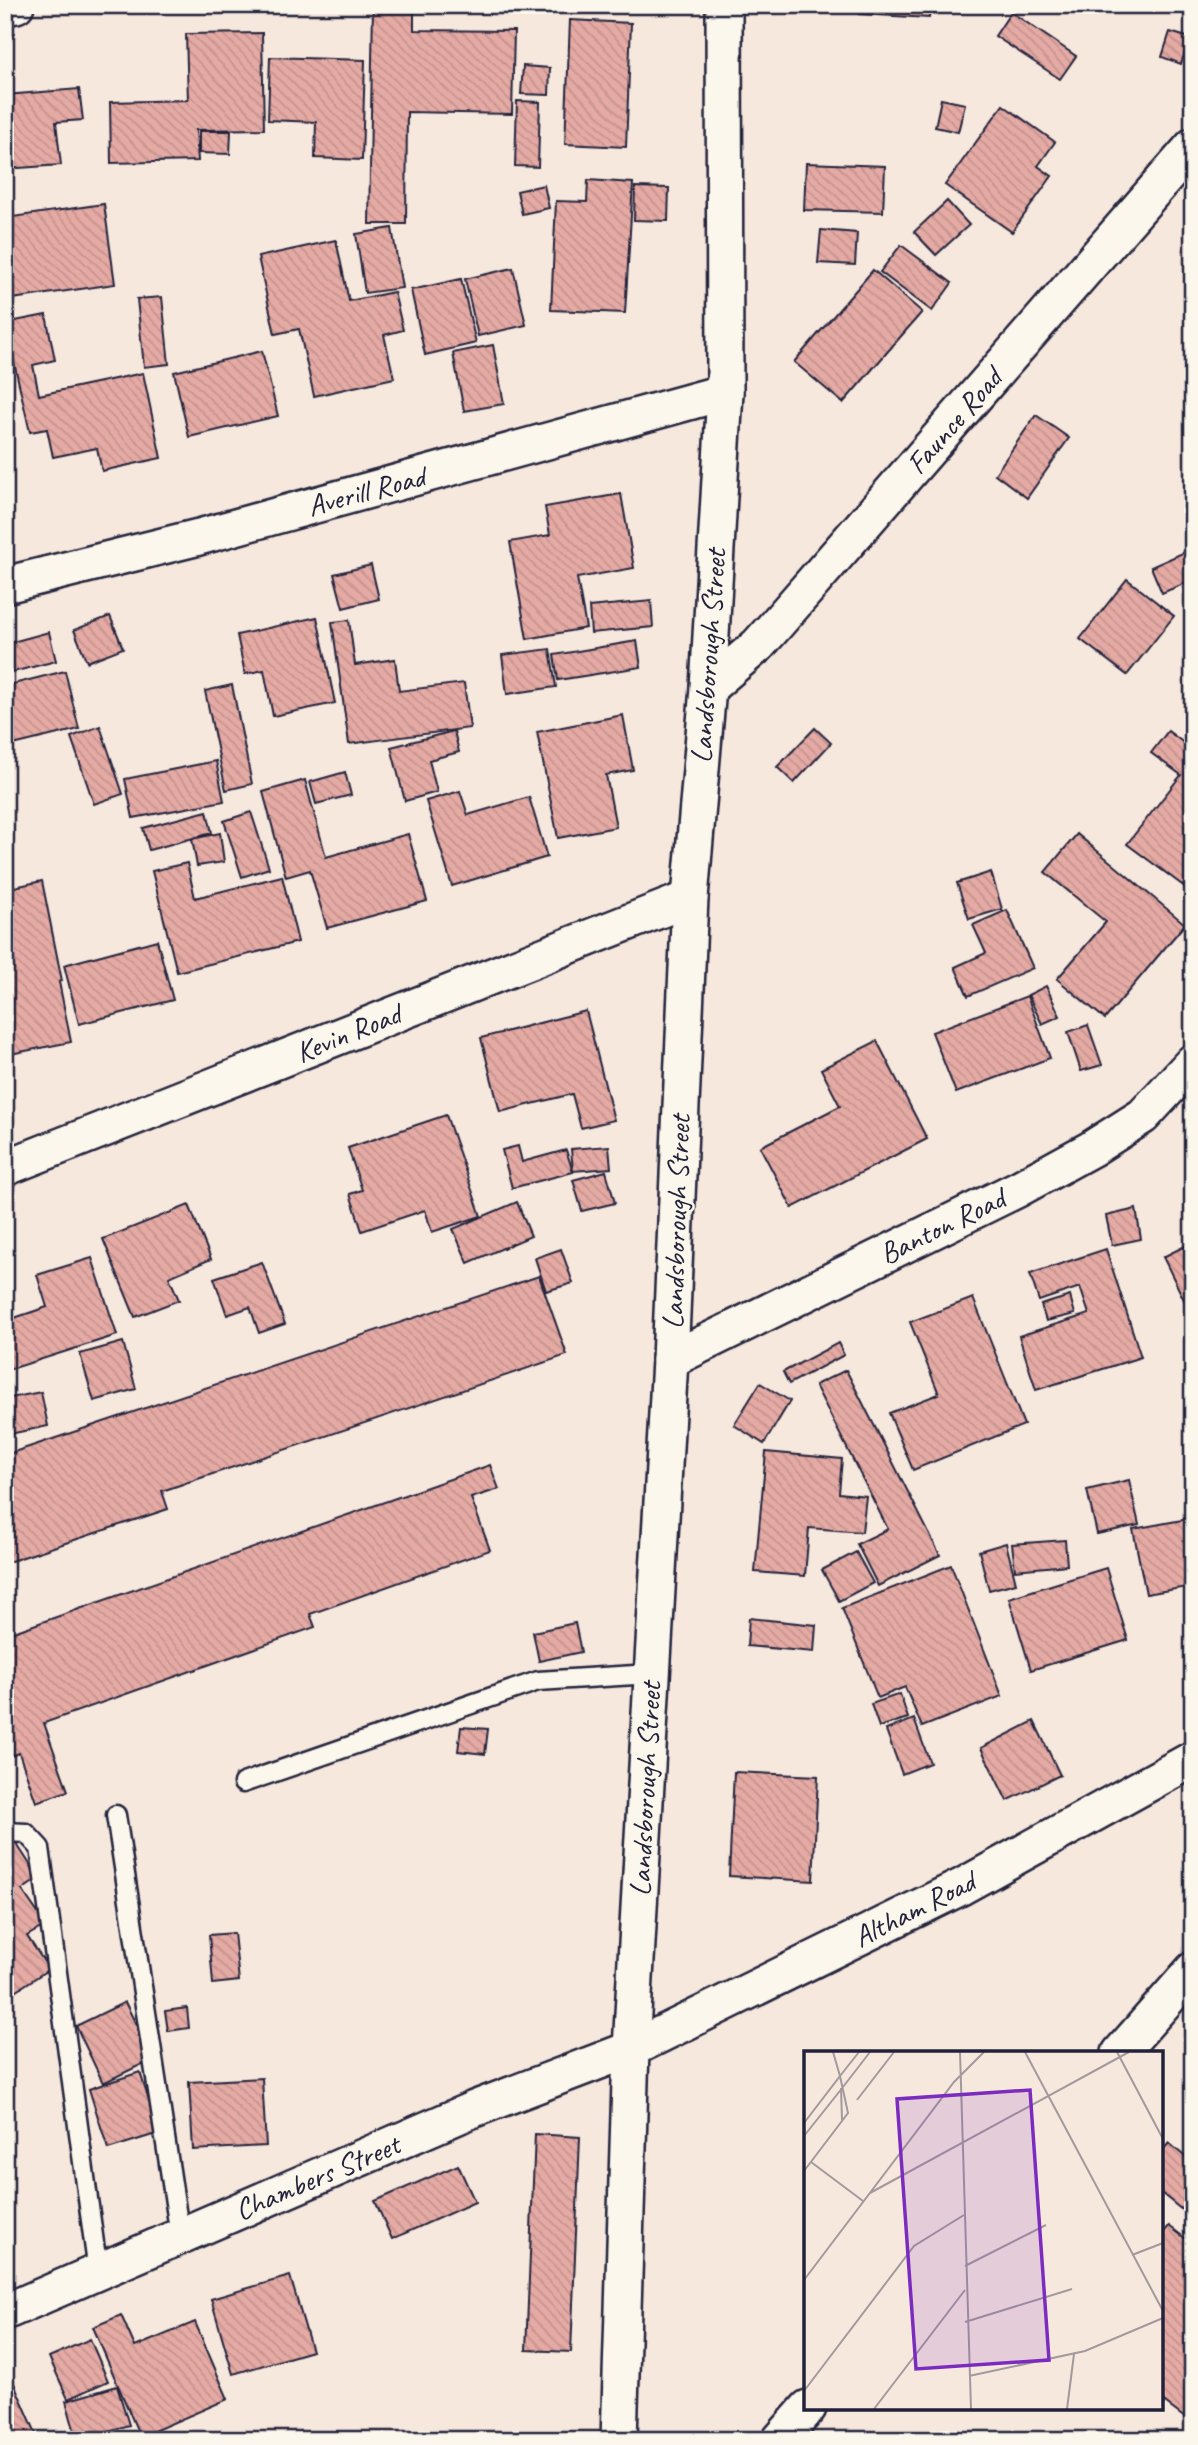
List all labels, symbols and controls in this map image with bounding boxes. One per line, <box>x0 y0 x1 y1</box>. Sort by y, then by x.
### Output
street label: Faunce Road <box>898 357 1013 482</box>
street label: Averill Road <box>303 456 433 525</box>
street label: Landsborough Street <box>682 545 735 764</box>
street label: Kevin Road <box>290 993 410 1071</box>
street label: Landsborough Street <box>653 1111 699 1330</box>
street label: Banton Road <box>873 1178 1015 1273</box>
street label: Landsborough Street <box>620 1678 670 1897</box>
street label: Altham Road <box>847 1860 985 1956</box>
inset map <box>804 2051 1163 2410</box>
street label: Chambers Street <box>229 2124 408 2229</box>

